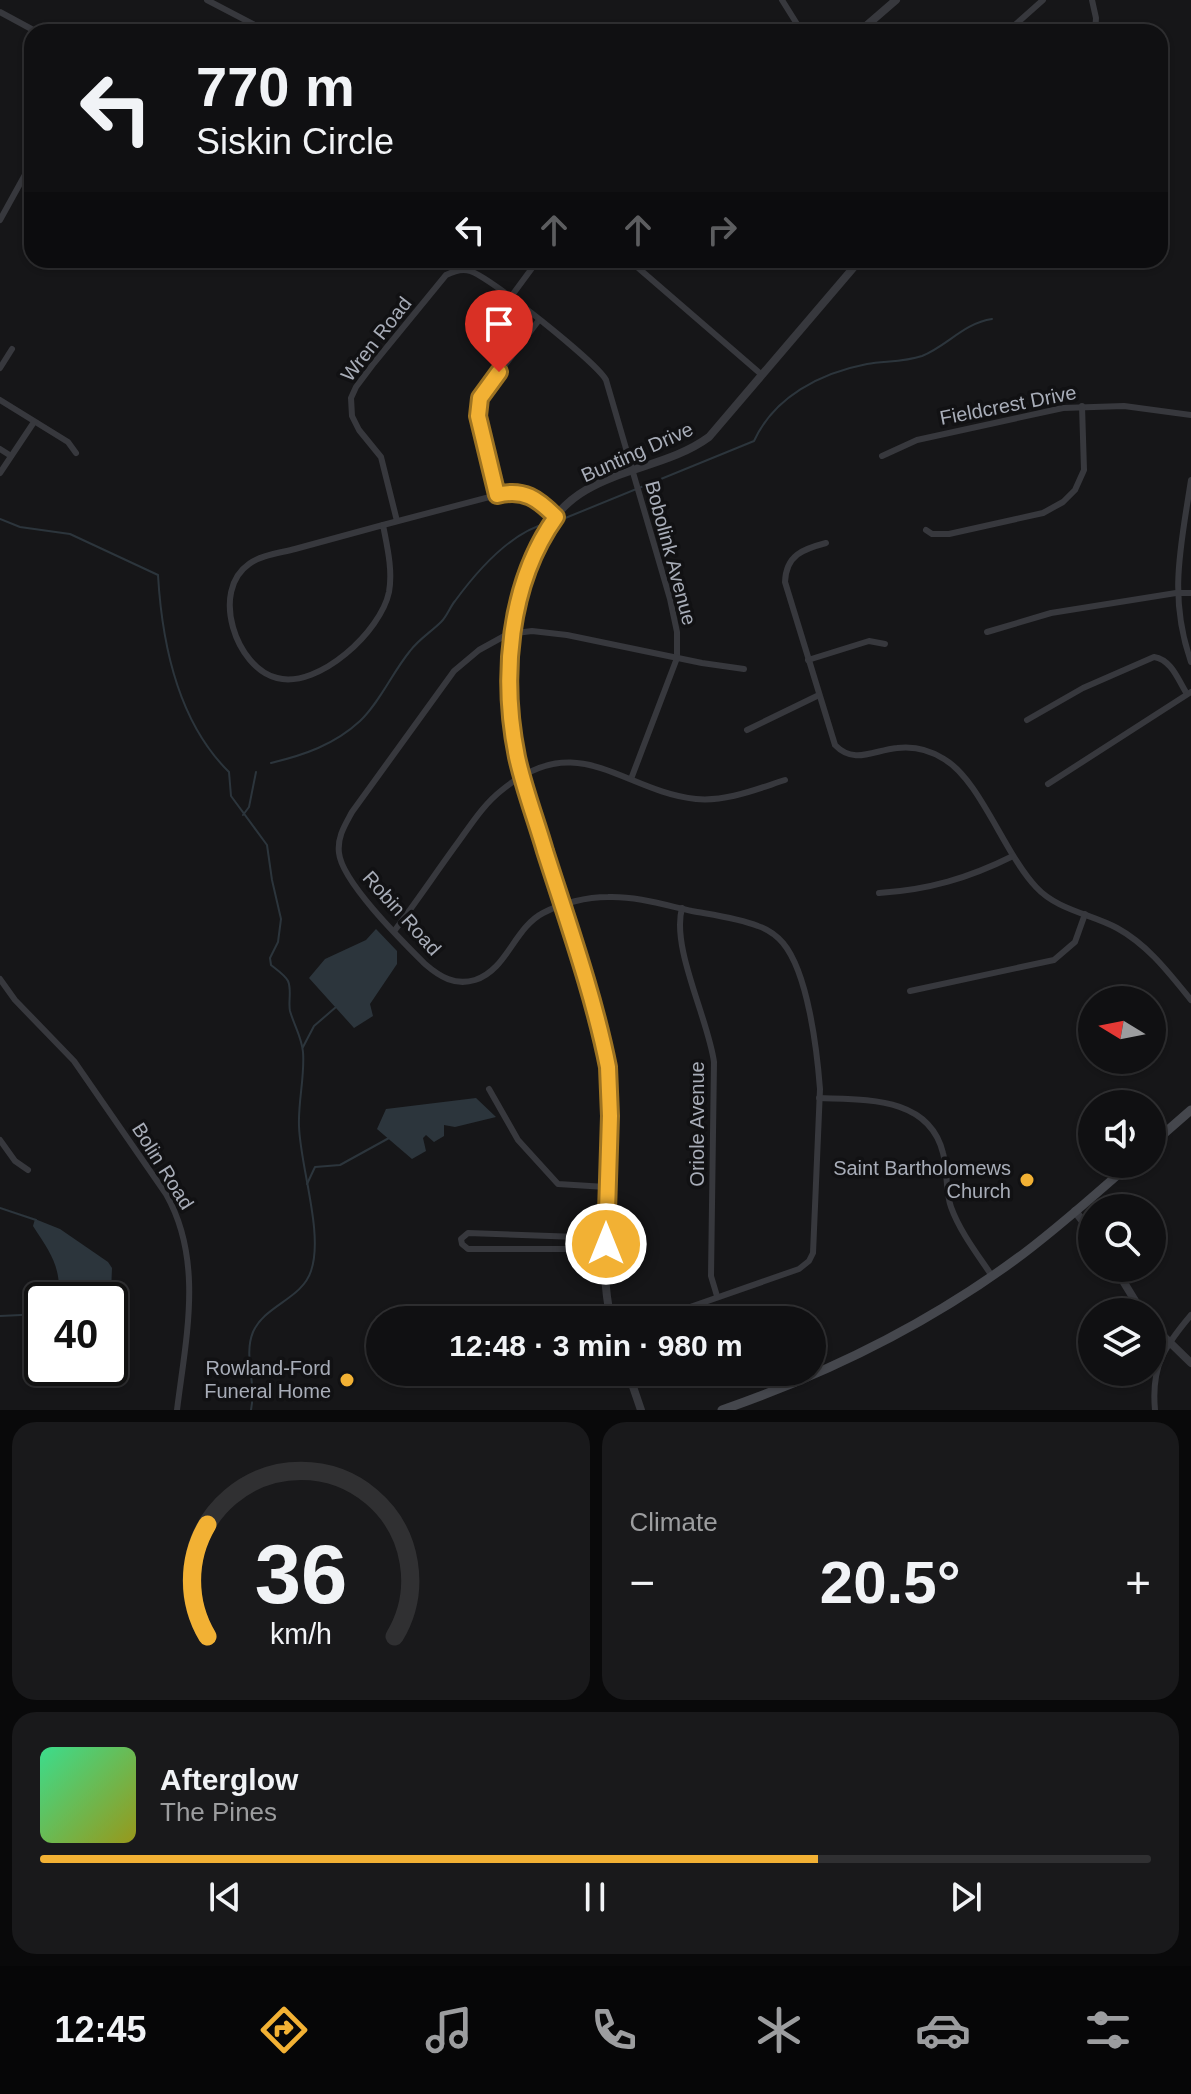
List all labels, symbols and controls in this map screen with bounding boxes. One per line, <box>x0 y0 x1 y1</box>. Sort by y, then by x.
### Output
text: 770 m <box>196 55 355 118</box>
icon: left <box>64 56 168 160</box>
text: Siskin Circle <box>196 121 394 162</box>
icon: left <box>448 208 492 252</box>
icon: ahead <box>532 208 576 252</box>
icon: ahead <box>616 208 660 252</box>
icon: right <box>700 208 744 252</box>
pin <box>465 290 533 372</box>
street label: Wren Road <box>336 293 416 385</box>
icon: arrive <box>477 302 521 346</box>
street label: Fieldcrest Drive <box>938 381 1078 429</box>
street label: Bunting Drive <box>578 418 696 486</box>
street label: Bobolink Avenue <box>641 478 701 628</box>
street label: Robin Road <box>358 866 446 960</box>
north arrow <box>1078 986 1166 1074</box>
map controls <box>1078 986 1166 1386</box>
street label: Oriole Avenue <box>686 1061 708 1187</box>
button: sound <box>1078 1090 1166 1178</box>
street label: Bolin Road <box>128 1119 198 1213</box>
place label: Saint Bartholomews Church <box>833 1157 1011 1202</box>
marker: Saint Bartholomews Church <box>1018 1171 1036 1189</box>
button: search <box>1078 1194 1166 1282</box>
position arrow <box>564 1202 648 1286</box>
speed limit sign: 40 <box>24 1282 128 1386</box>
button: layers <box>1078 1298 1166 1386</box>
text: 12:48 · 3 min · 980 m <box>449 1329 743 1362</box>
place label: Rowland-Ford Funeral Home <box>204 1357 331 1402</box>
marker: Rowland-Ford Funeral Home <box>338 1371 356 1389</box>
text: Climate <box>630 1507 718 1537</box>
text: 36 <box>254 1528 347 1621</box>
text: 20.5° <box>820 1549 961 1616</box>
text: − <box>630 1558 655 1607</box>
text: + <box>1125 1558 1151 1607</box>
text: km/h <box>270 1618 332 1650</box>
text: Afterglow <box>160 1763 298 1796</box>
text: The Pines <box>160 1797 277 1827</box>
icon: previous <box>203 1875 247 1919</box>
icon: pause <box>573 1875 617 1919</box>
icon: next <box>944 1875 988 1919</box>
icon: directions <box>256 2002 312 2058</box>
icon: music <box>421 2002 477 2058</box>
icon: phone <box>586 2002 642 2058</box>
icon: climate <box>751 2002 807 2058</box>
icon: car <box>915 2002 971 2058</box>
icon: filters <box>1080 2002 1136 2058</box>
text: 12:45 <box>54 2009 147 2050</box>

